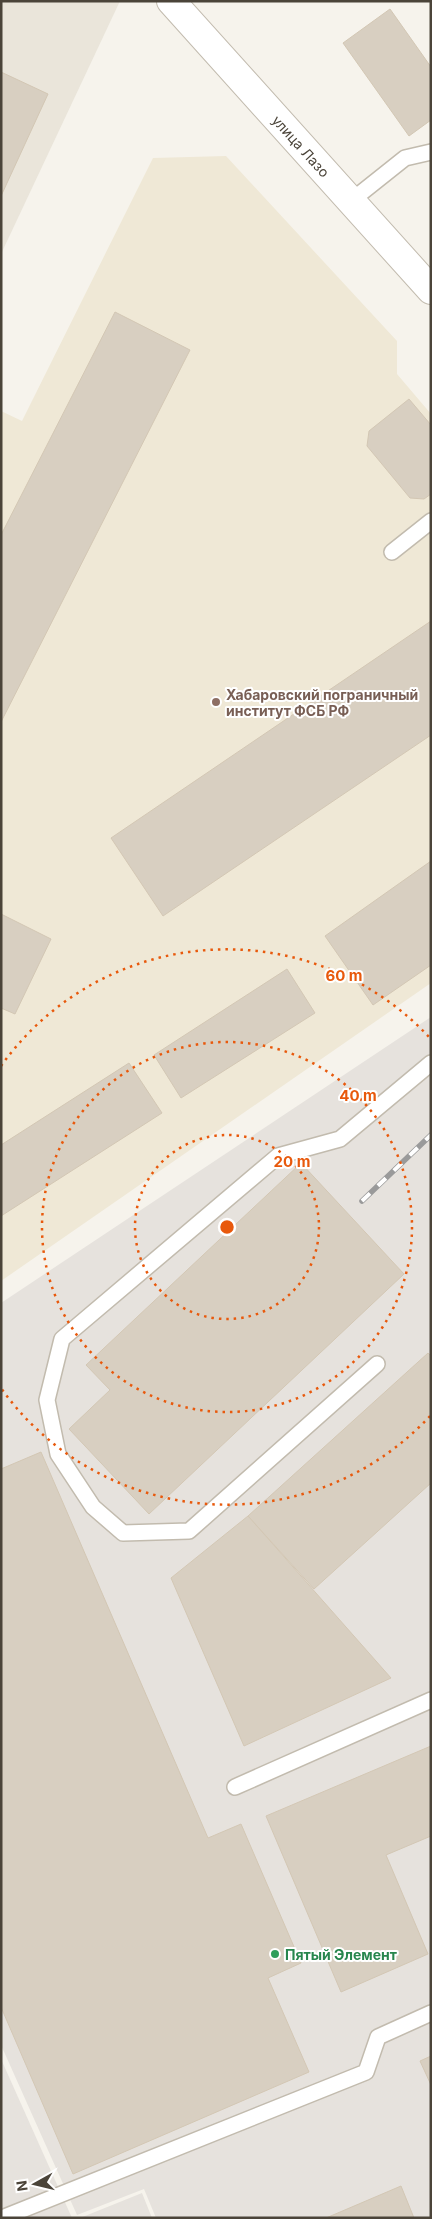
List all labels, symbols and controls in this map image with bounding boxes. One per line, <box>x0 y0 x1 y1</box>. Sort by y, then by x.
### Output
street label: улица Лазо <box>269 112 333 180</box>
place label: Хабаровский пограничный институт ФСБ РФ <box>226 686 418 719</box>
marker: Хабаровский пограничный институт ФСБ РФ <box>210 696 222 708</box>
text: 60 m <box>325 966 363 985</box>
text: 40 m <box>339 1086 377 1105</box>
text: 20 m <box>274 1152 310 1171</box>
centre of rings <box>218 1218 236 1236</box>
place label: Пятый Элемент <box>285 1946 397 1963</box>
marker: Пятый Элемент <box>269 1948 281 1960</box>
north arrow <box>10 2159 60 2209</box>
text: N <box>12 2179 31 2192</box>

